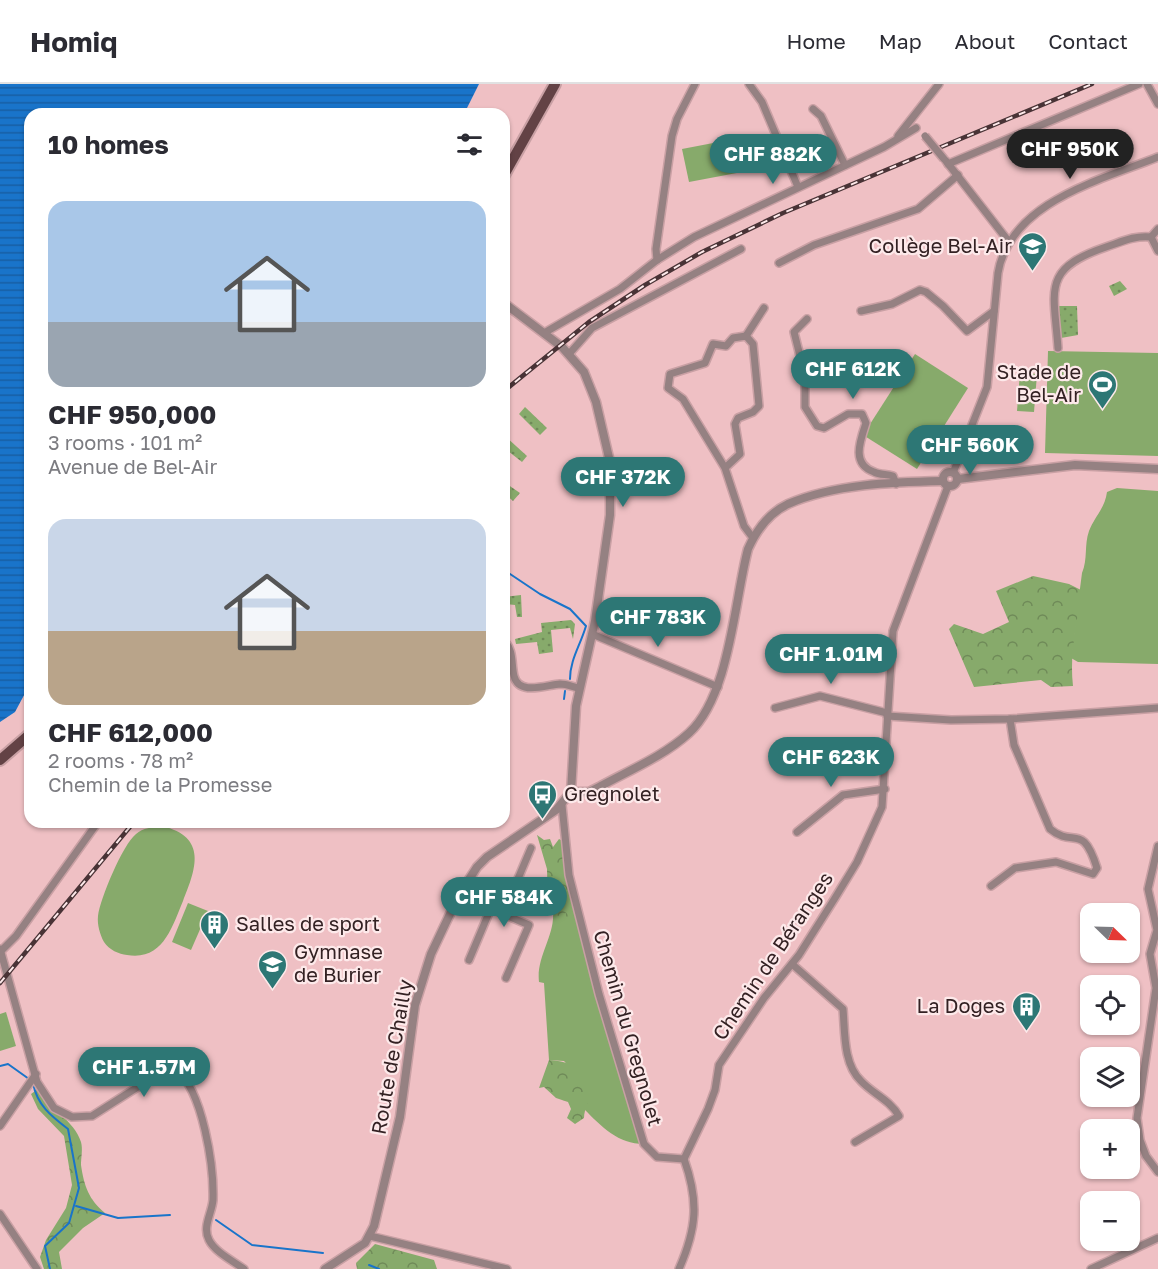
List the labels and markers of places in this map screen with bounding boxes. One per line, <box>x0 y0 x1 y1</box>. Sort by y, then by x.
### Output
pin: CHF 950K <box>1008 129 1132 180</box>
pin: CHF 882K <box>711 134 835 185</box>
school or university icon: Collège Bel-Air <box>1017 230 1049 272</box>
place label: Collège Bel-Air <box>869 233 1012 257</box>
pin: CHF 612K <box>791 349 915 400</box>
place label: Stade de Bel-Air <box>997 359 1081 406</box>
sports icon: Stade de Bel-Air <box>1086 368 1118 410</box>
pin: CHF 560K <box>908 425 1032 476</box>
pin: CHF 372K <box>561 457 685 508</box>
pin: CHF 783K <box>596 597 720 648</box>
pin: CHF 1.01M <box>762 634 900 685</box>
pin: CHF 623K <box>769 737 893 788</box>
bus stop icon: Gregnolet <box>527 778 559 820</box>
place label: Gregnolet <box>564 781 660 805</box>
pin: CHF 584K <box>442 877 566 928</box>
building icon: Salles de sport <box>199 908 231 950</box>
place label: Salles de sport <box>236 911 380 935</box>
place label: Gymnase de Burier <box>294 939 383 986</box>
school or university icon: Gymnase de Burier <box>257 948 289 990</box>
building icon: La Doges <box>1010 990 1042 1032</box>
place label: La Doges <box>917 993 1005 1017</box>
pin: CHF 1.57M <box>75 1047 213 1098</box>

